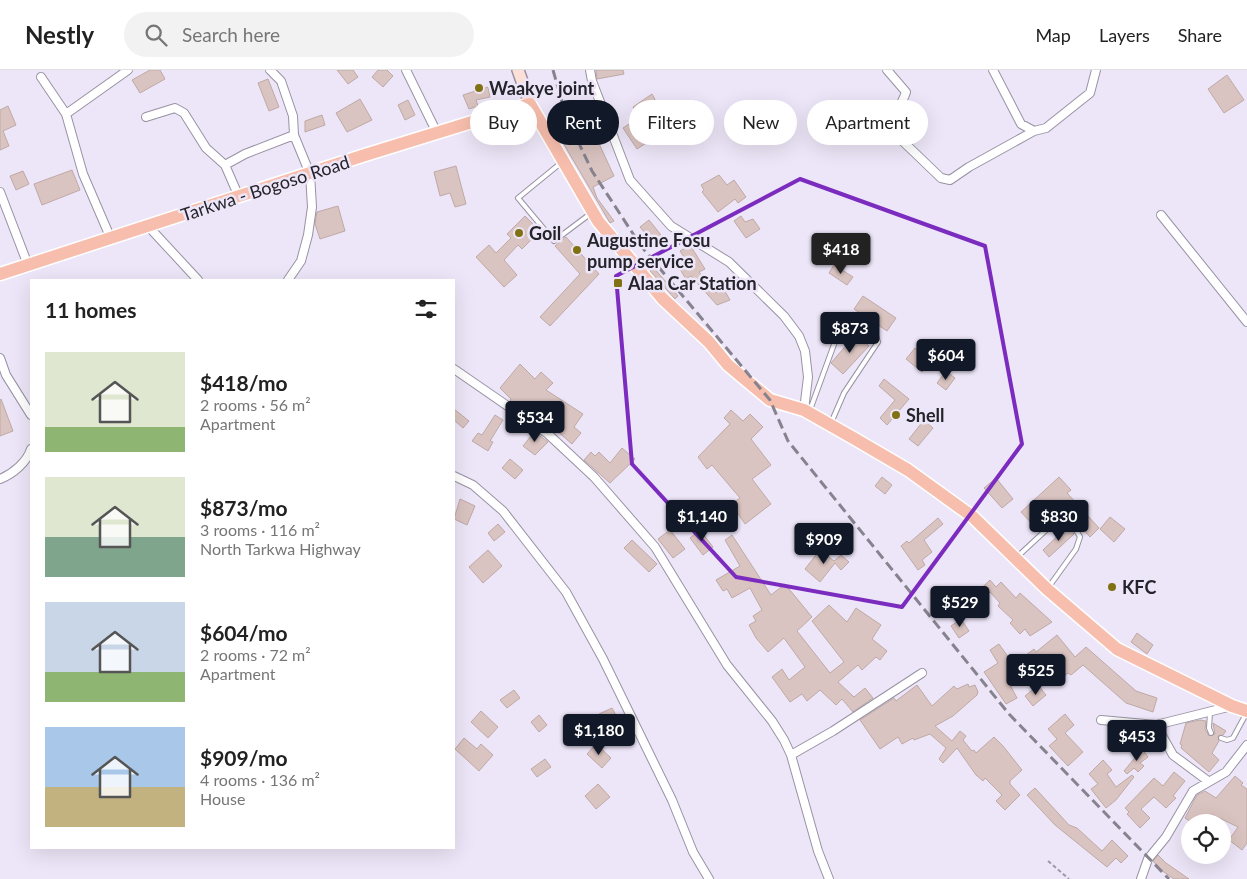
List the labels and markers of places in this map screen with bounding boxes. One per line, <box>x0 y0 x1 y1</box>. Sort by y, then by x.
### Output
place label: Waakye joint <box>489 77 594 99</box>
marker: Waakye joint <box>473 82 485 94</box>
place label: Goil <box>529 222 561 244</box>
marker: Goil <box>513 227 525 239</box>
place label: Augustine Fosu pump service <box>586 229 711 272</box>
pin: $418 <box>811 232 871 275</box>
marker: Augustine Fosu pump service <box>571 244 583 256</box>
place label: Alaa Car Station <box>627 272 757 294</box>
marker: Alaa Car Station <box>612 277 624 289</box>
pin: $873 <box>820 312 880 354</box>
pin: $604 <box>916 338 976 381</box>
pin: $534 <box>505 400 565 443</box>
place label: Shell <box>906 404 944 426</box>
marker: Shell <box>890 409 902 421</box>
pin: $1,140 <box>661 500 743 542</box>
pin: $830 <box>1029 500 1089 542</box>
pin: $909 <box>794 522 854 565</box>
place label: KFC <box>1122 576 1156 598</box>
marker: KFC <box>1106 581 1118 593</box>
pin: $529 <box>930 586 990 628</box>
pin: $525 <box>1006 654 1066 696</box>
pin: $1,180 <box>558 714 640 756</box>
pin: $453 <box>1107 720 1167 762</box>

